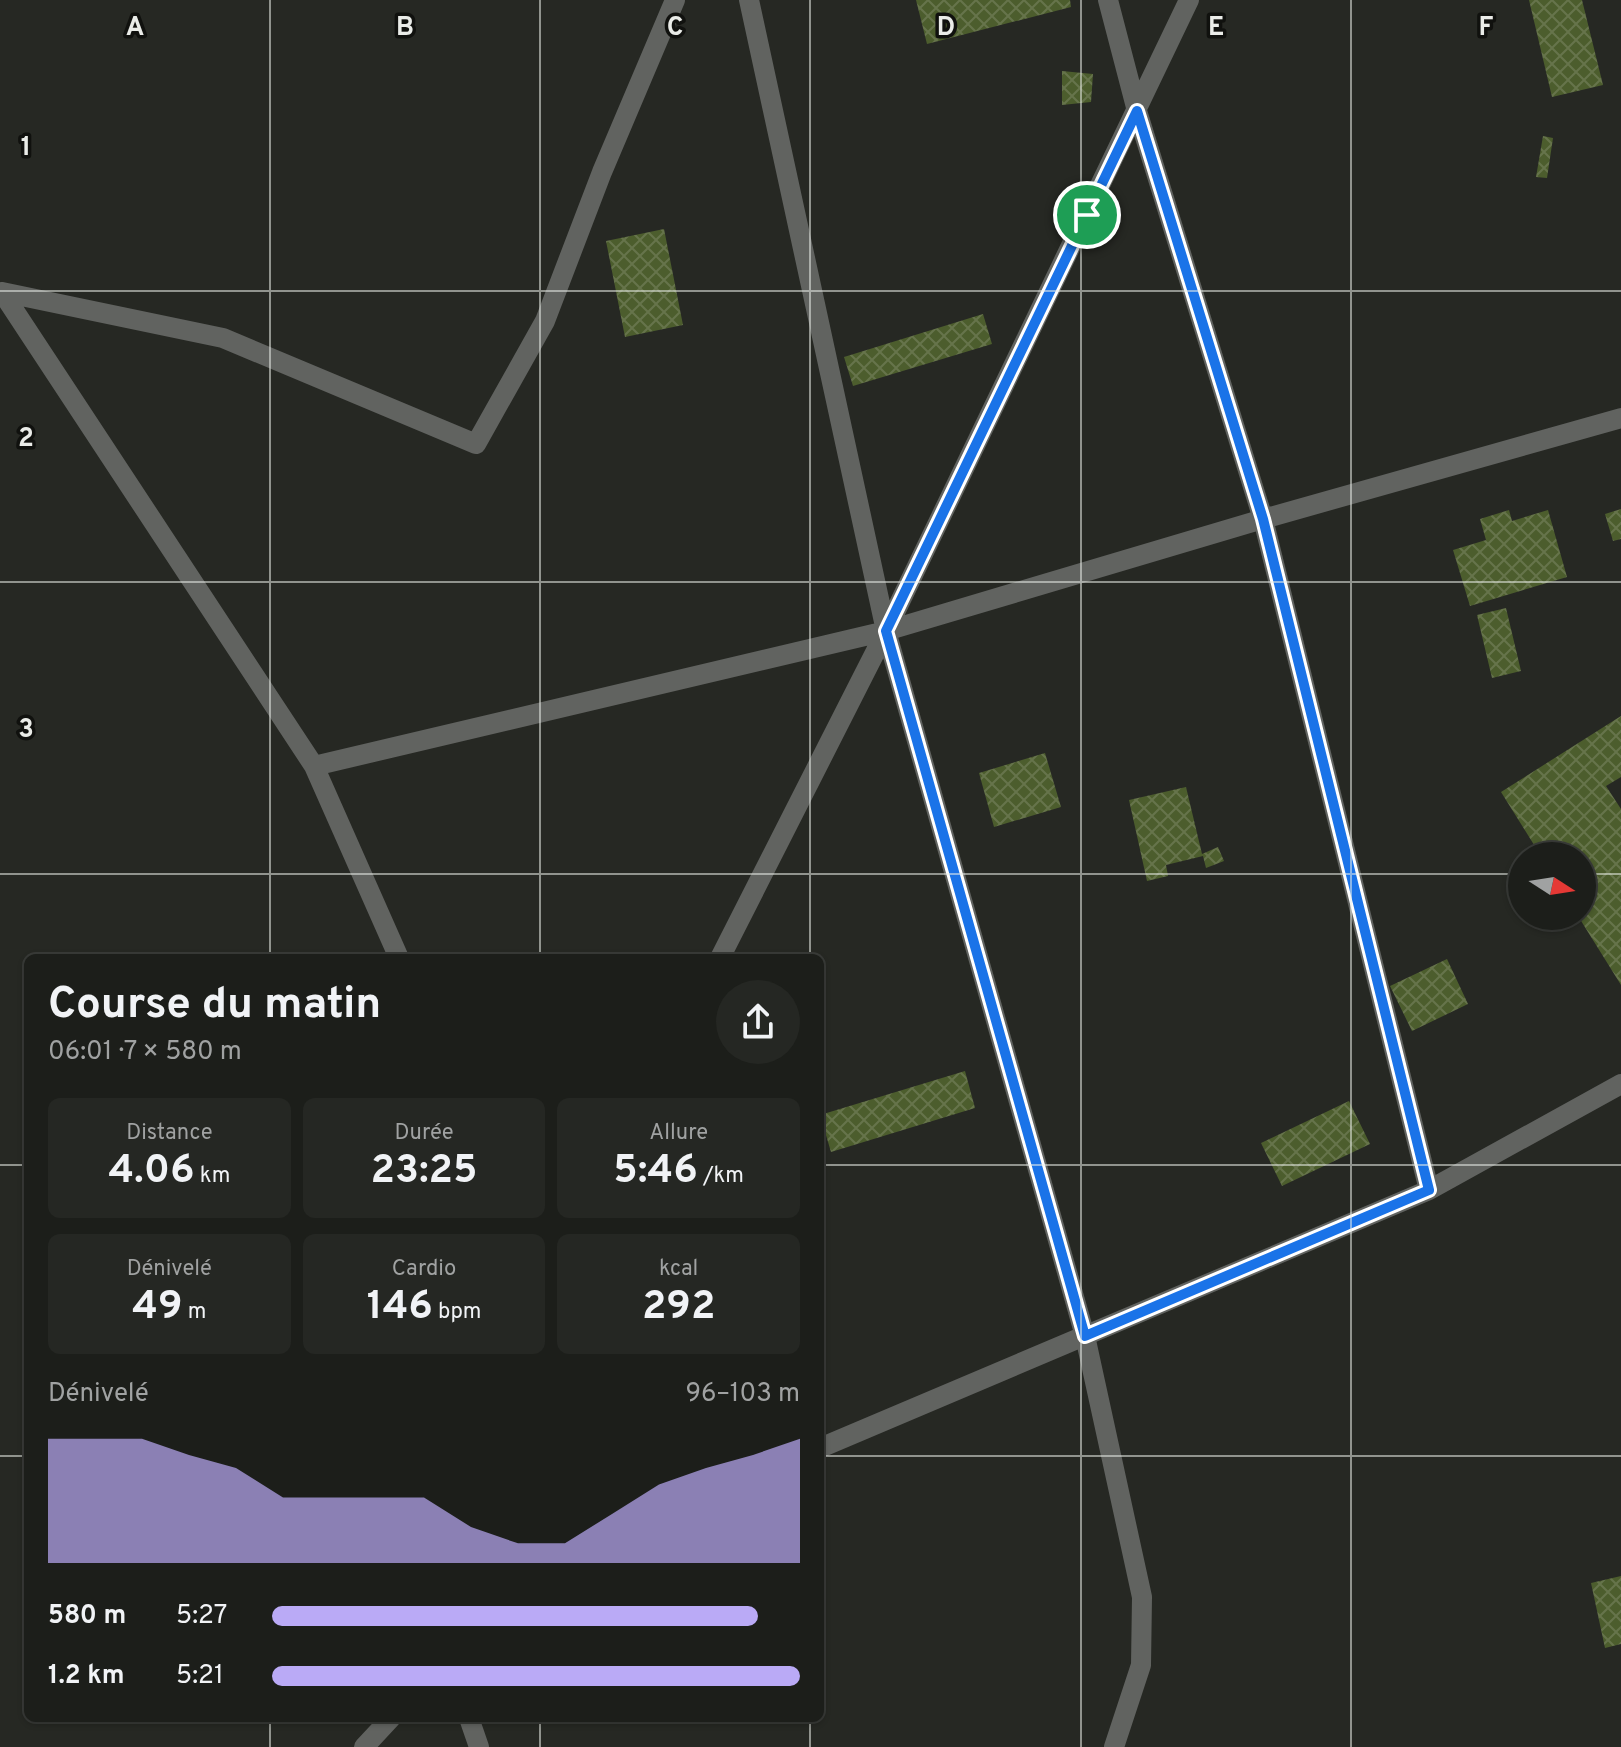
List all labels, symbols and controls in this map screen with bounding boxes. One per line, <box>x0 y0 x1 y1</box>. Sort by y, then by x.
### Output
text: A <box>126 12 144 45</box>
text: B <box>396 12 414 45</box>
text: C <box>667 12 683 45</box>
text: D <box>937 12 955 45</box>
text: E <box>1208 12 1224 45</box>
text: F <box>1479 12 1494 45</box>
text: 1 <box>21 132 31 165</box>
pin <box>1053 181 1121 249</box>
icon: arrive <box>1065 193 1109 237</box>
text: 2 <box>18 423 34 456</box>
text: 3 <box>18 714 34 747</box>
north arrow <box>1508 842 1596 930</box>
map controls <box>1508 842 1596 930</box>
text: Course du matin <box>48 978 381 1034</box>
button: share <box>716 980 800 1064</box>
text: 06:01 · 7 × 580 m <box>48 1036 242 1069</box>
text: Distance <box>126 1120 213 1147</box>
text: Durée <box>394 1120 454 1147</box>
text: Allure <box>649 1120 708 1147</box>
text: 4.06 <box>108 1147 195 1197</box>
text: 23:25 <box>370 1147 478 1197</box>
text: 5:46 <box>613 1147 698 1197</box>
text: km <box>195 1163 230 1190</box>
text: /km <box>698 1163 744 1190</box>
text: Dénivelé <box>127 1256 212 1283</box>
text: Cardio <box>392 1256 456 1283</box>
text: kcal <box>659 1256 698 1283</box>
text: 49 <box>132 1283 183 1333</box>
text: 146 <box>367 1283 433 1333</box>
text: 292 <box>642 1283 715 1333</box>
text: m <box>183 1299 206 1326</box>
text: bpm <box>433 1299 481 1326</box>
text: Dénivelé <box>48 1378 149 1411</box>
text: 96–103 m <box>686 1378 800 1411</box>
text: 580 m <box>48 1600 126 1633</box>
text: 5:27 <box>176 1600 227 1633</box>
text: 1.2 km <box>48 1660 125 1693</box>
text: 5:21 <box>176 1660 224 1693</box>

